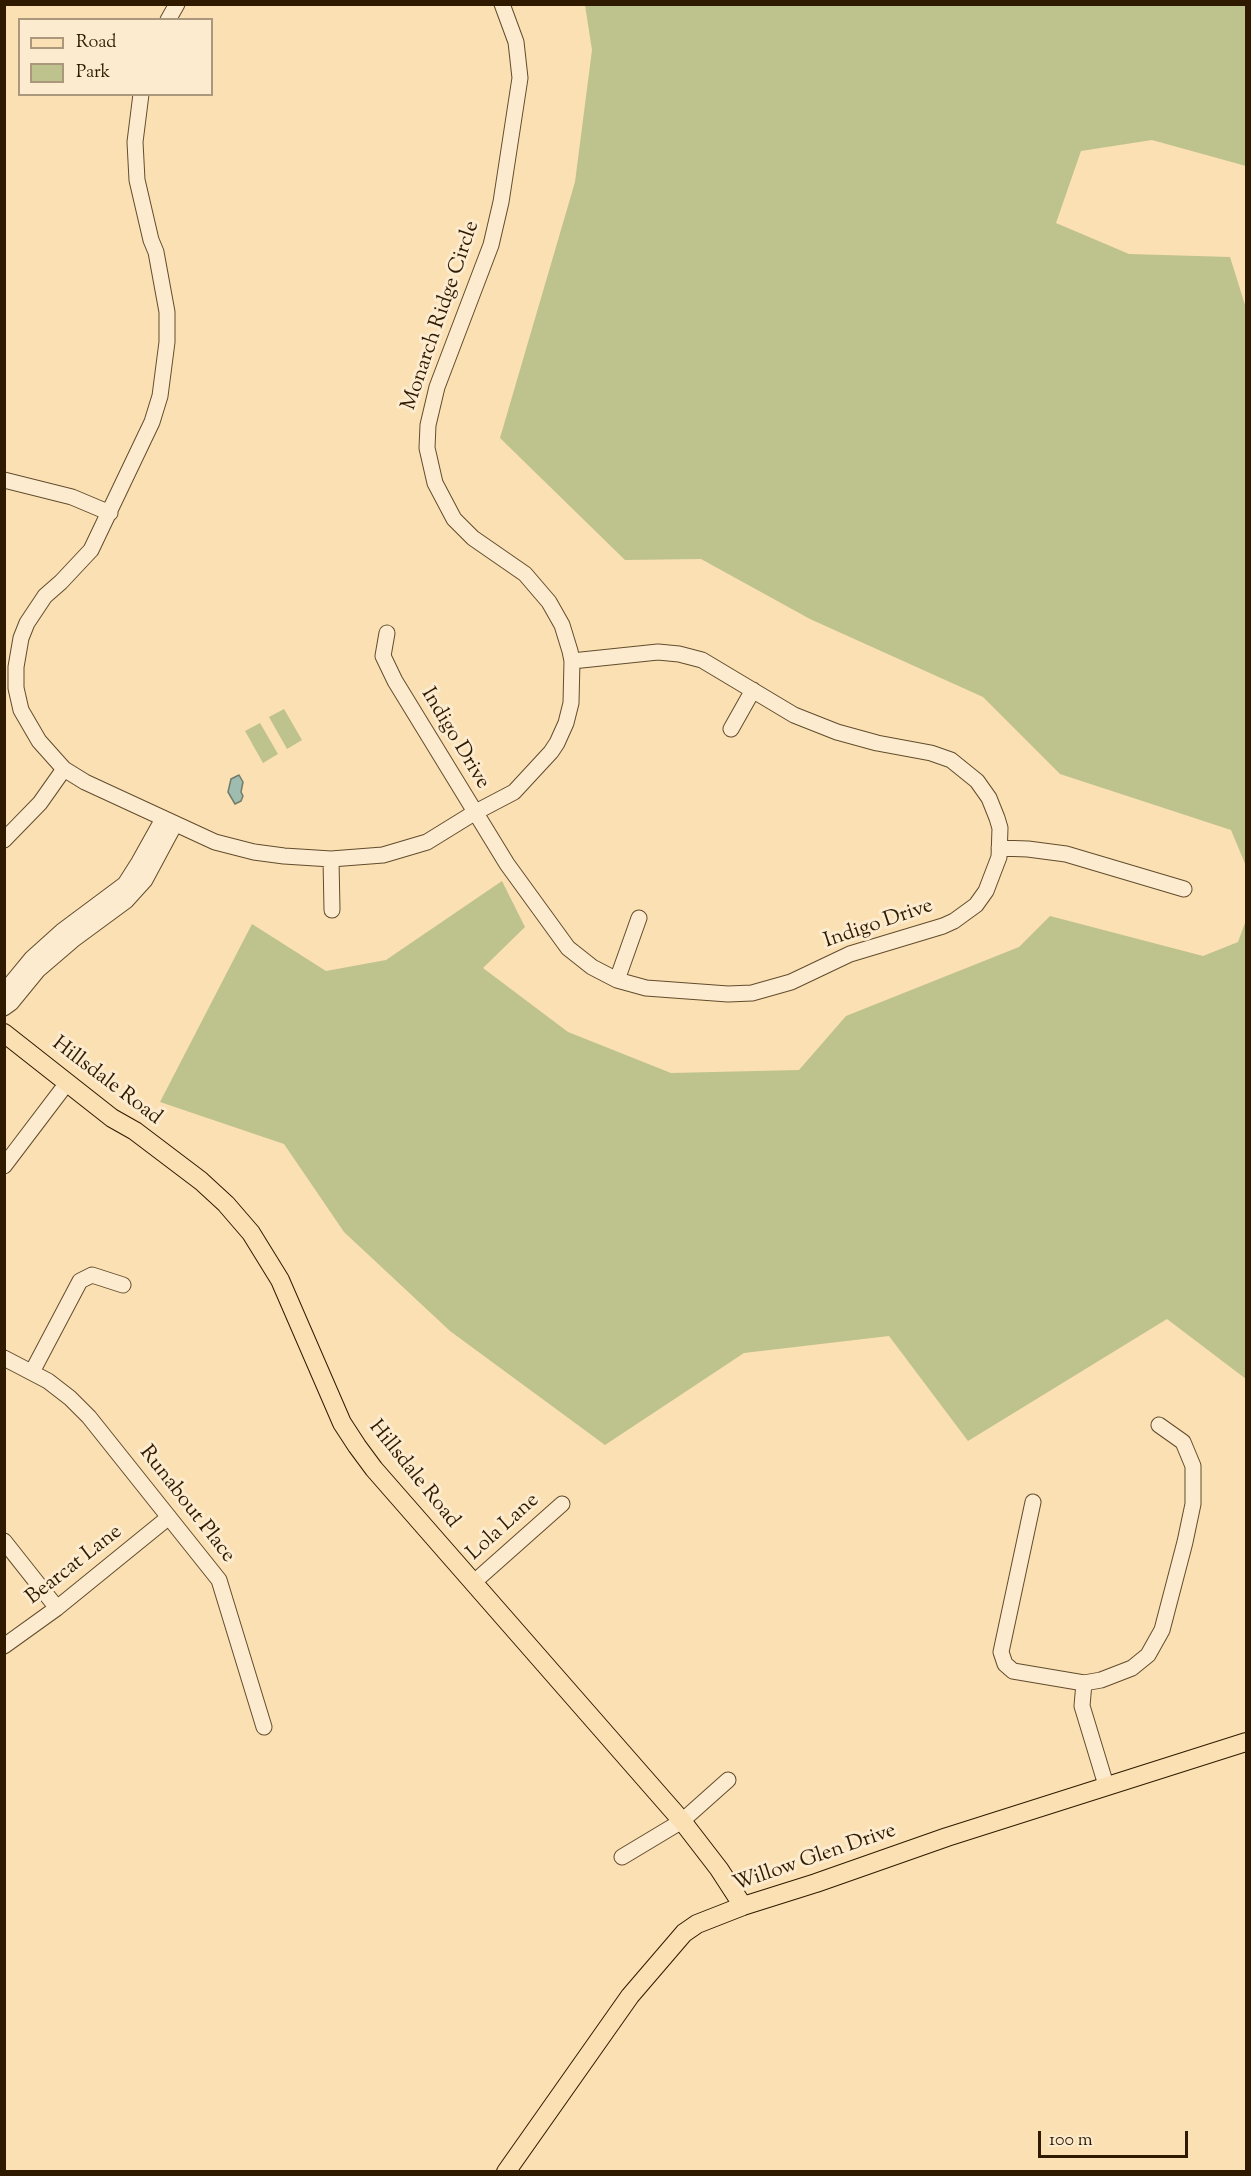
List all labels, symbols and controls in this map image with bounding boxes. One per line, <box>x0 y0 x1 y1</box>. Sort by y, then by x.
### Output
legend <box>18 18 213 96</box>
text: Road <box>76 30 116 56</box>
text: Park <box>76 60 110 86</box>
street label: Monarch Ridge Circle <box>398 218 486 414</box>
street label: Indigo Drive <box>414 684 494 794</box>
street label: Indigo Drive <box>821 895 937 955</box>
street label: Hillsdale Road <box>46 1032 166 1132</box>
street label: Hillsdale Road <box>362 1416 464 1534</box>
street label: Runabout Place <box>133 1441 239 1569</box>
street label: Lola Lane <box>463 1489 545 1567</box>
street label: Bearcat Lane <box>22 1521 128 1611</box>
street label: Willow Glen Drive <box>730 1819 900 1899</box>
scale bar <box>1041 2119 1191 2157</box>
text: 100 m <box>1049 2128 1093 2154</box>

